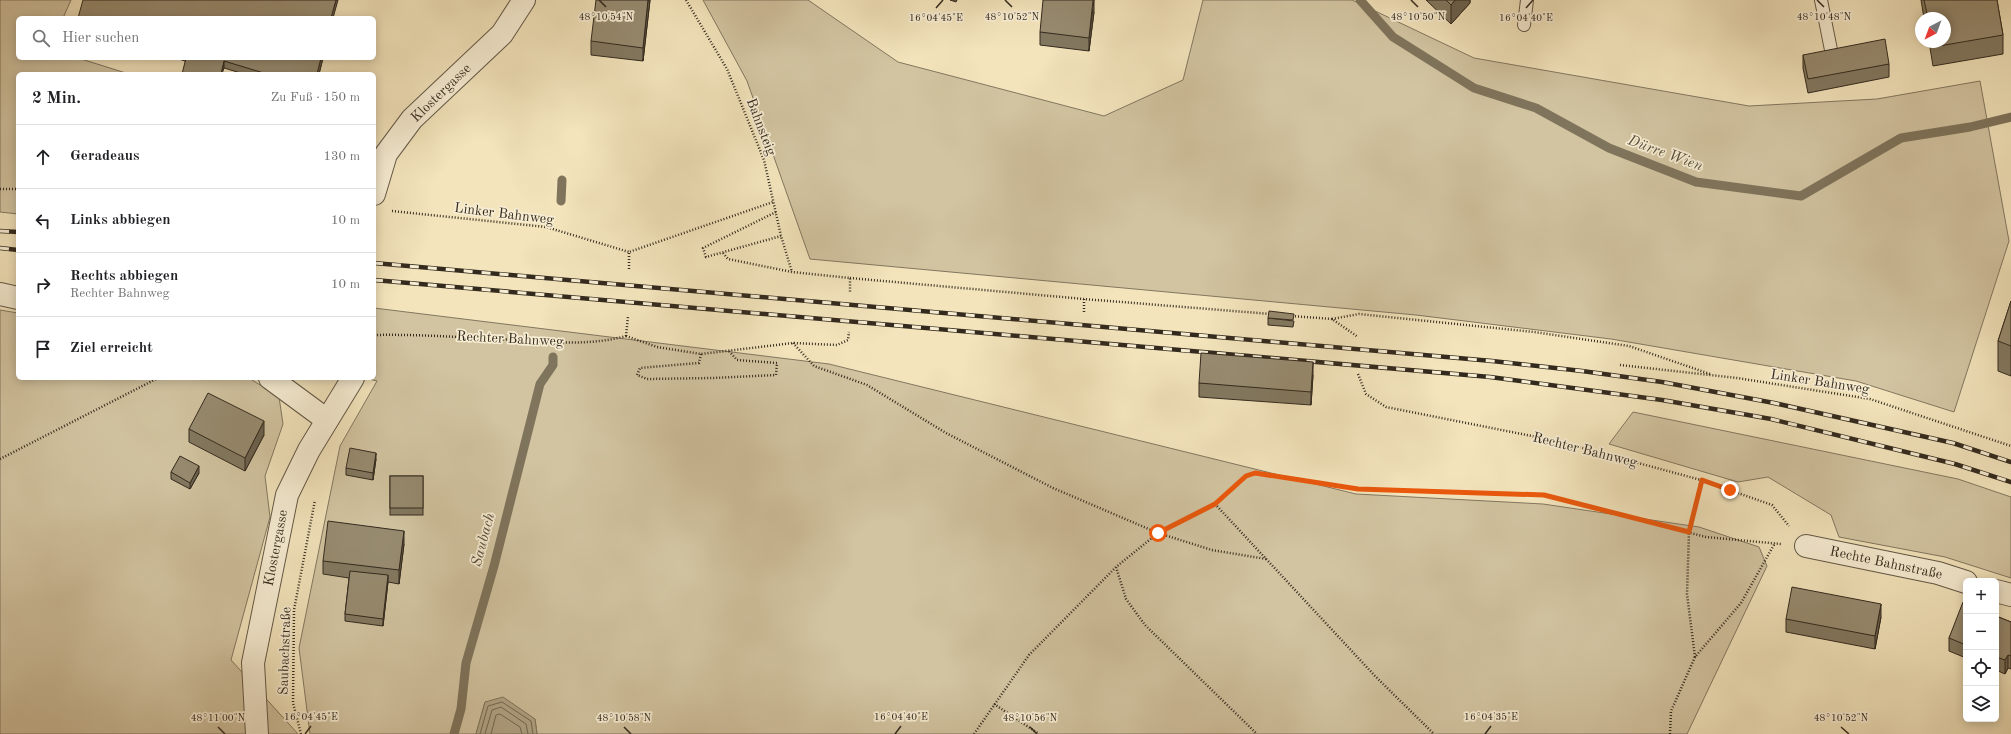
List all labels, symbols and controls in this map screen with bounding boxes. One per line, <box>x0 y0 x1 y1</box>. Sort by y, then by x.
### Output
text: 48°10'54"N <box>579 12 634 22</box>
text: 48°10'52"N <box>985 12 1040 22</box>
text: 48°10'50"N <box>1391 12 1446 22</box>
text: 48°10'48"N <box>1797 12 1852 22</box>
north arrow <box>1915 12 1951 48</box>
text: 16°04'45"E <box>909 13 963 23</box>
text: 16°04'40"E <box>1499 13 1553 23</box>
search box <box>16 16 376 60</box>
icon: search <box>30 27 52 49</box>
text: Hier suchen <box>62 31 139 46</box>
street label: Klostergasse <box>408 61 474 125</box>
text: 2 Min. <box>32 90 81 107</box>
text: Zu Fuß · 150 m <box>271 91 360 104</box>
street label: Bahnsteig <box>744 96 779 158</box>
water label: Dürre Wien <box>1625 133 1705 175</box>
icon: ahead <box>32 146 54 168</box>
text: Geradeaus <box>70 149 139 164</box>
text: 130 m <box>323 150 360 163</box>
street label: Linker Bahnweg <box>453 201 555 227</box>
icon: left <box>32 210 54 232</box>
text: Links abbiegen <box>70 213 171 228</box>
text: 10 m <box>331 214 360 227</box>
text: Rechts abbiegen <box>70 269 178 284</box>
icon: right <box>32 274 54 296</box>
text: 10 m <box>331 278 360 291</box>
text: Rechter Bahnweg <box>70 287 169 300</box>
street label: Rechter Bahnweg <box>456 329 564 349</box>
icon: arrive <box>32 338 54 360</box>
text: Ziel erreicht <box>70 341 153 356</box>
street label: Linker Bahnweg <box>1769 367 1871 397</box>
street label: Rechter Bahnweg <box>1531 430 1639 470</box>
route end <box>1721 481 1739 499</box>
street label: Klostergasse <box>262 509 290 587</box>
water label: Saubach <box>470 511 498 569</box>
route start <box>1149 524 1167 542</box>
street label: Rechte Bahnstraße <box>1828 544 1944 582</box>
map controls <box>1963 578 1999 722</box>
button: + <box>1963 578 1999 614</box>
street label: Saubachstraße <box>276 607 294 695</box>
button: − <box>1963 614 1999 650</box>
button: locate <box>1963 650 1999 686</box>
button: layers <box>1963 686 1999 722</box>
text: 16°04'45"E <box>284 712 338 722</box>
text: 16°04'40"E <box>874 712 928 722</box>
text: 16°04'35"E <box>1464 712 1518 722</box>
text: 48°11'00"N <box>191 713 246 723</box>
text: 48°10'58"N <box>597 713 652 723</box>
text: 48°10'56"N <box>1003 713 1058 723</box>
text: 48°10'52"N <box>1814 713 1869 723</box>

